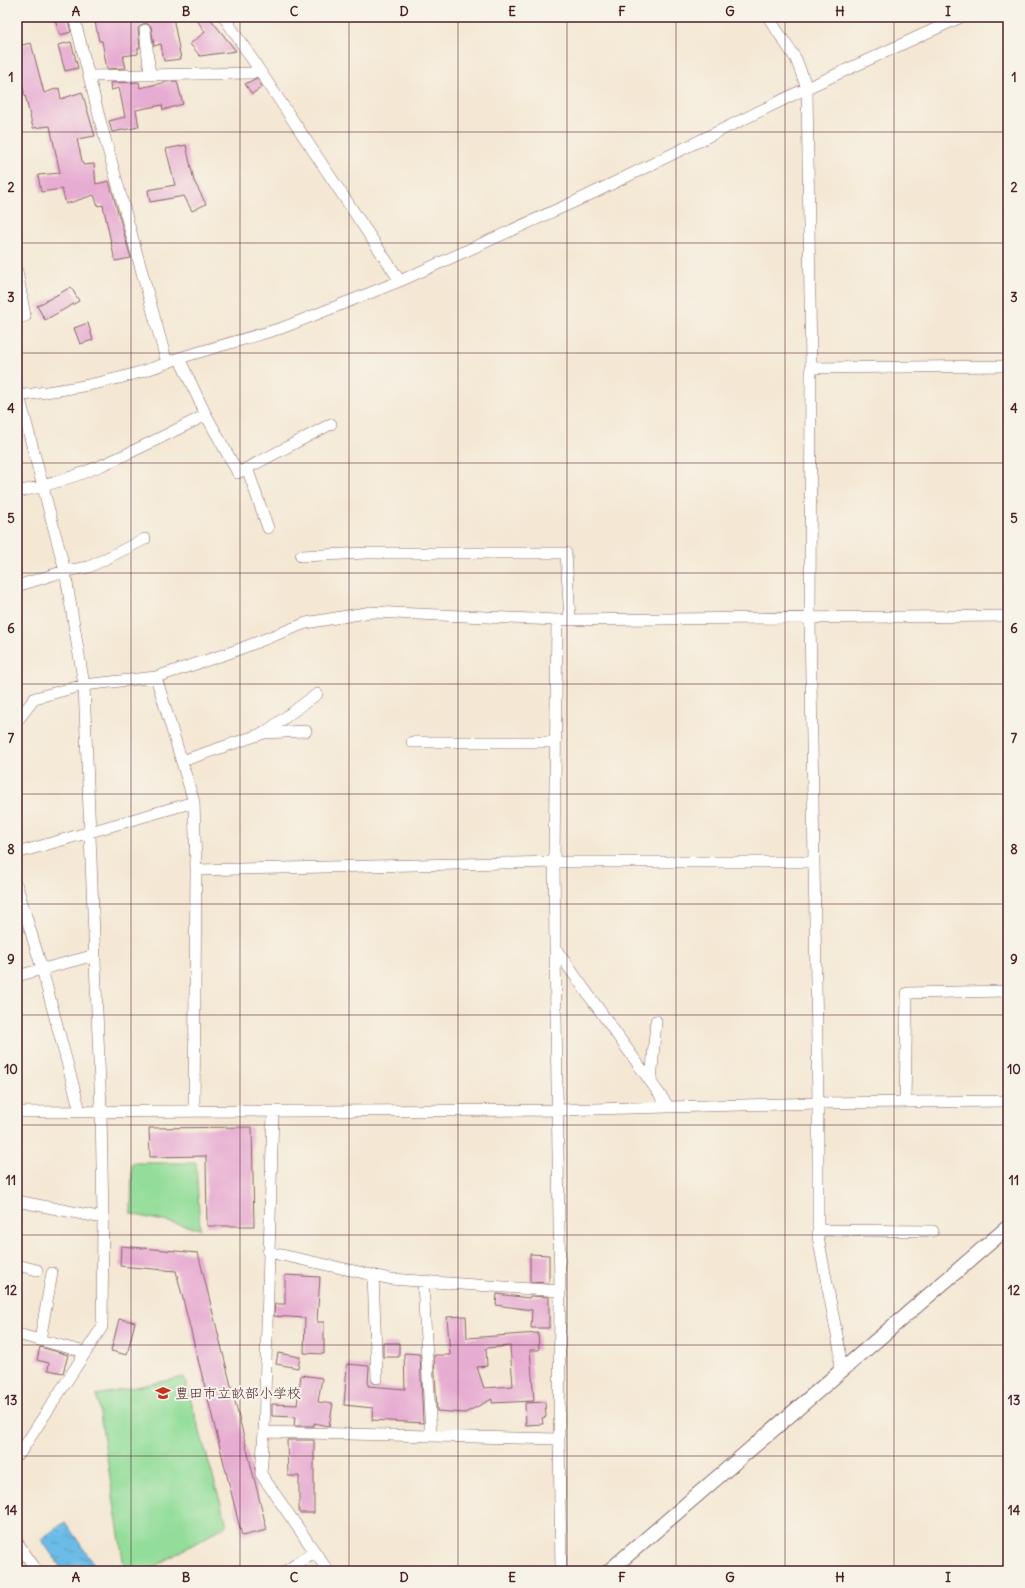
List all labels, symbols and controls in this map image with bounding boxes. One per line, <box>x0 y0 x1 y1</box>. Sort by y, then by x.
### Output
text: A <box>72 3 81 20</box>
text: B <box>182 3 191 20</box>
text: C <box>290 3 299 20</box>
text: D <box>399 3 409 20</box>
text: E <box>508 3 516 20</box>
text: F <box>618 3 626 20</box>
text: G <box>725 3 735 20</box>
text: H <box>835 3 845 20</box>
text: I <box>945 3 951 20</box>
text: 1 <box>8 69 14 86</box>
text: 1 <box>1011 69 1017 86</box>
text: 2 <box>7 179 15 196</box>
text: 2 <box>1010 179 1018 196</box>
text: 3 <box>7 289 15 306</box>
text: 3 <box>1010 289 1018 306</box>
text: 4 <box>7 400 15 417</box>
text: 4 <box>1010 400 1018 417</box>
text: 5 <box>7 510 15 527</box>
text: 5 <box>1010 510 1018 527</box>
text: 6 <box>7 620 15 637</box>
text: 6 <box>1010 620 1018 637</box>
text: 7 <box>8 730 15 747</box>
text: 7 <box>1011 730 1018 747</box>
text: 8 <box>7 841 15 858</box>
text: 8 <box>1010 841 1018 858</box>
text: 9 <box>7 951 15 968</box>
text: 9 <box>1010 951 1018 968</box>
text: 10 <box>4 1061 18 1078</box>
text: 10 <box>1007 1061 1021 1078</box>
text: 11 <box>6 1172 16 1189</box>
text: 11 <box>1009 1172 1019 1189</box>
text: 12 <box>5 1282 17 1299</box>
text: 12 <box>1008 1282 1020 1299</box>
school or university icon: 豊田市立畝部小学校 <box>154 1384 172 1402</box>
place label: 豊田市立畝部小学校 <box>175 1384 301 1402</box>
text: 13 <box>5 1392 17 1409</box>
text: 13 <box>1008 1392 1020 1409</box>
text: 14 <box>5 1502 18 1519</box>
text: 14 <box>1008 1502 1021 1519</box>
text: A <box>72 1569 81 1586</box>
text: B <box>182 1569 191 1586</box>
text: C <box>290 1569 299 1586</box>
text: D <box>399 1569 409 1586</box>
text: E <box>508 1569 516 1586</box>
text: F <box>618 1569 626 1586</box>
text: G <box>725 1569 735 1586</box>
text: H <box>835 1569 845 1586</box>
text: I <box>945 1569 951 1586</box>

